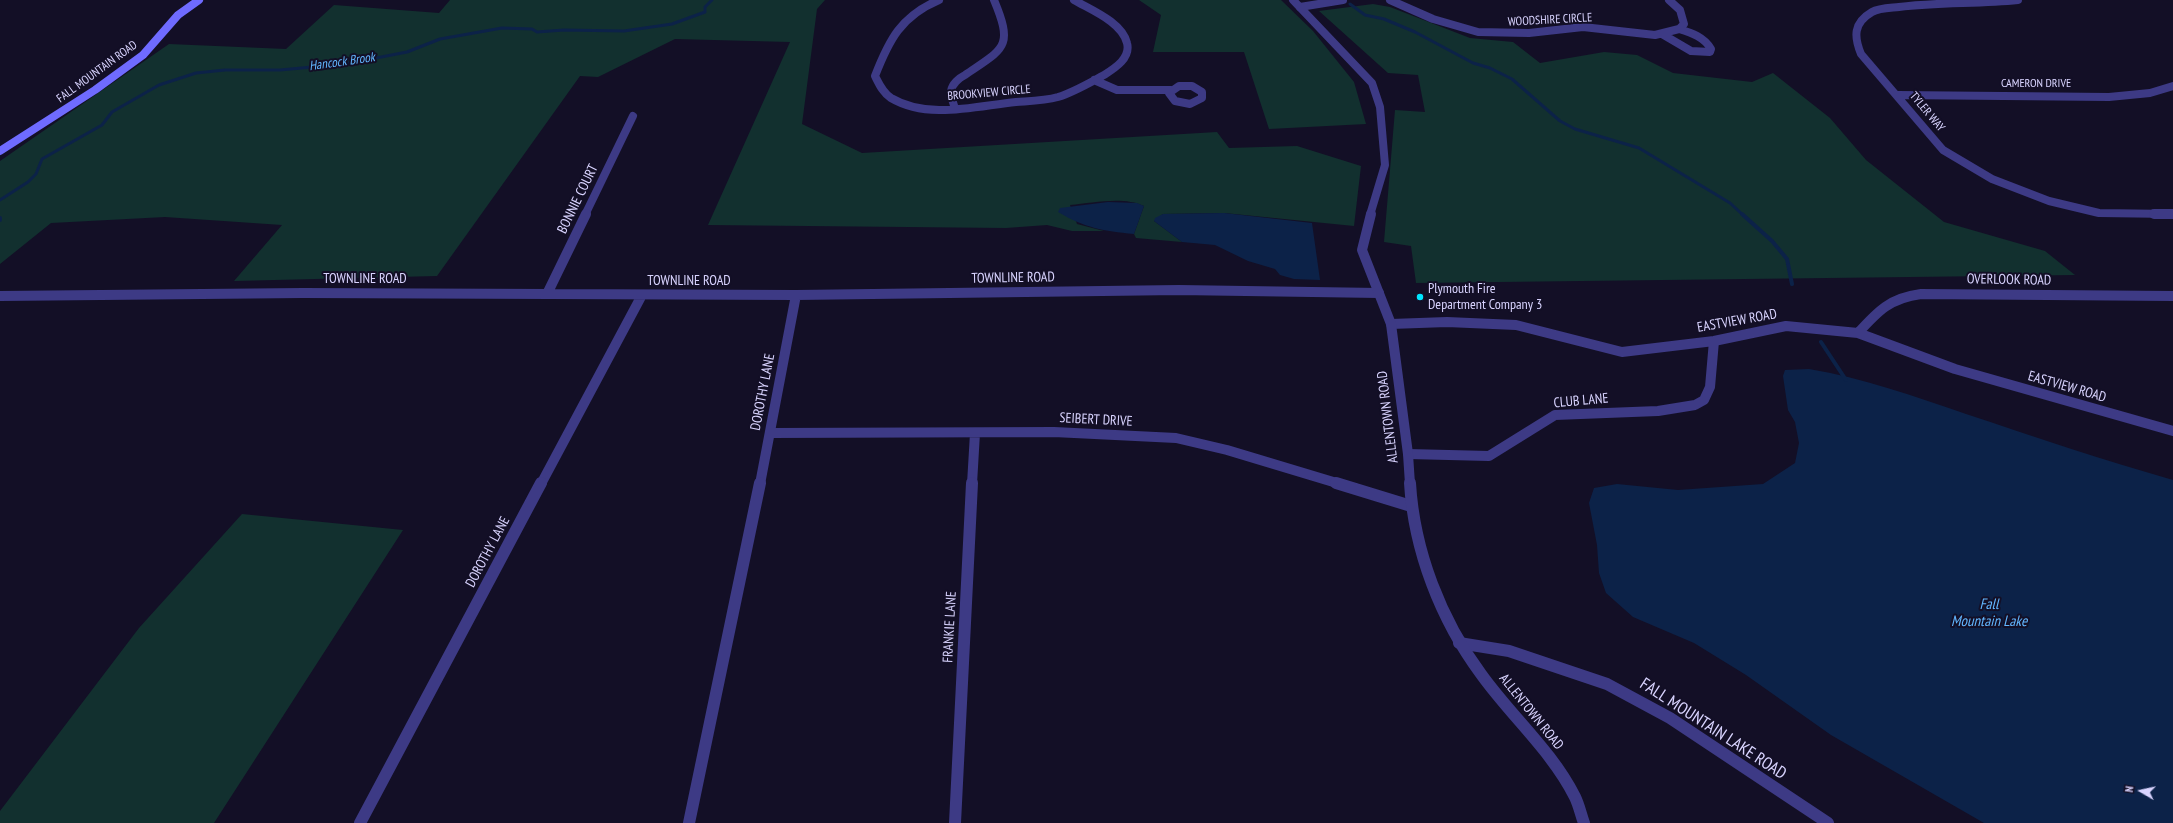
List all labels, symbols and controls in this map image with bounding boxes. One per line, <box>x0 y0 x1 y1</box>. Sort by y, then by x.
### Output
street label: WOODSHIRE CIRCLE <box>1507 11 1593 29</box>
street label: FALL MOUNTAIN ROAD <box>54 38 140 106</box>
water label: Hancock Brook <box>308 50 376 74</box>
street label: CAMERON DRIVE <box>2001 77 2071 91</box>
street label: BROOKVIEW CIRCLE <box>947 82 1031 104</box>
street label: TYLER WAY <box>1906 89 1948 135</box>
street label: BONNIE COURT <box>554 162 602 236</box>
street label: TOWNLINE ROAD <box>971 269 1055 287</box>
street label: TOWNLINE ROAD <box>323 271 407 287</box>
street label: OVERLOOK ROAD <box>1967 271 2051 289</box>
street label: TOWNLINE ROAD <box>647 273 731 289</box>
place label: Plymouth Fire Department Company 3 <box>1428 281 1542 314</box>
marker: Plymouth Fire Department Company 3 <box>1415 292 1425 302</box>
street label: EASTVIEW ROAD <box>1696 306 1778 336</box>
street label: DOROTHY LANE <box>747 352 779 432</box>
street label: EASTVIEW ROAD <box>2026 368 2108 406</box>
street label: ALLENTOWN ROAD <box>1374 370 1402 464</box>
street label: CLUB LANE <box>1553 390 1609 412</box>
street label: SEIBERT DRIVE <box>1059 410 1133 430</box>
street label: DOROTHY LANE <box>462 514 514 590</box>
street label: FRANKIE LANE <box>940 591 960 663</box>
water label: Fall Mountain Lake <box>1951 596 2027 631</box>
street label: ALLENTOWN ROAD <box>1495 671 1567 753</box>
street label: FALL MOUNTAIN LAKE ROAD <box>1636 674 1790 784</box>
north arrow <box>2121 771 2161 811</box>
text: N <box>2122 785 2137 793</box>

